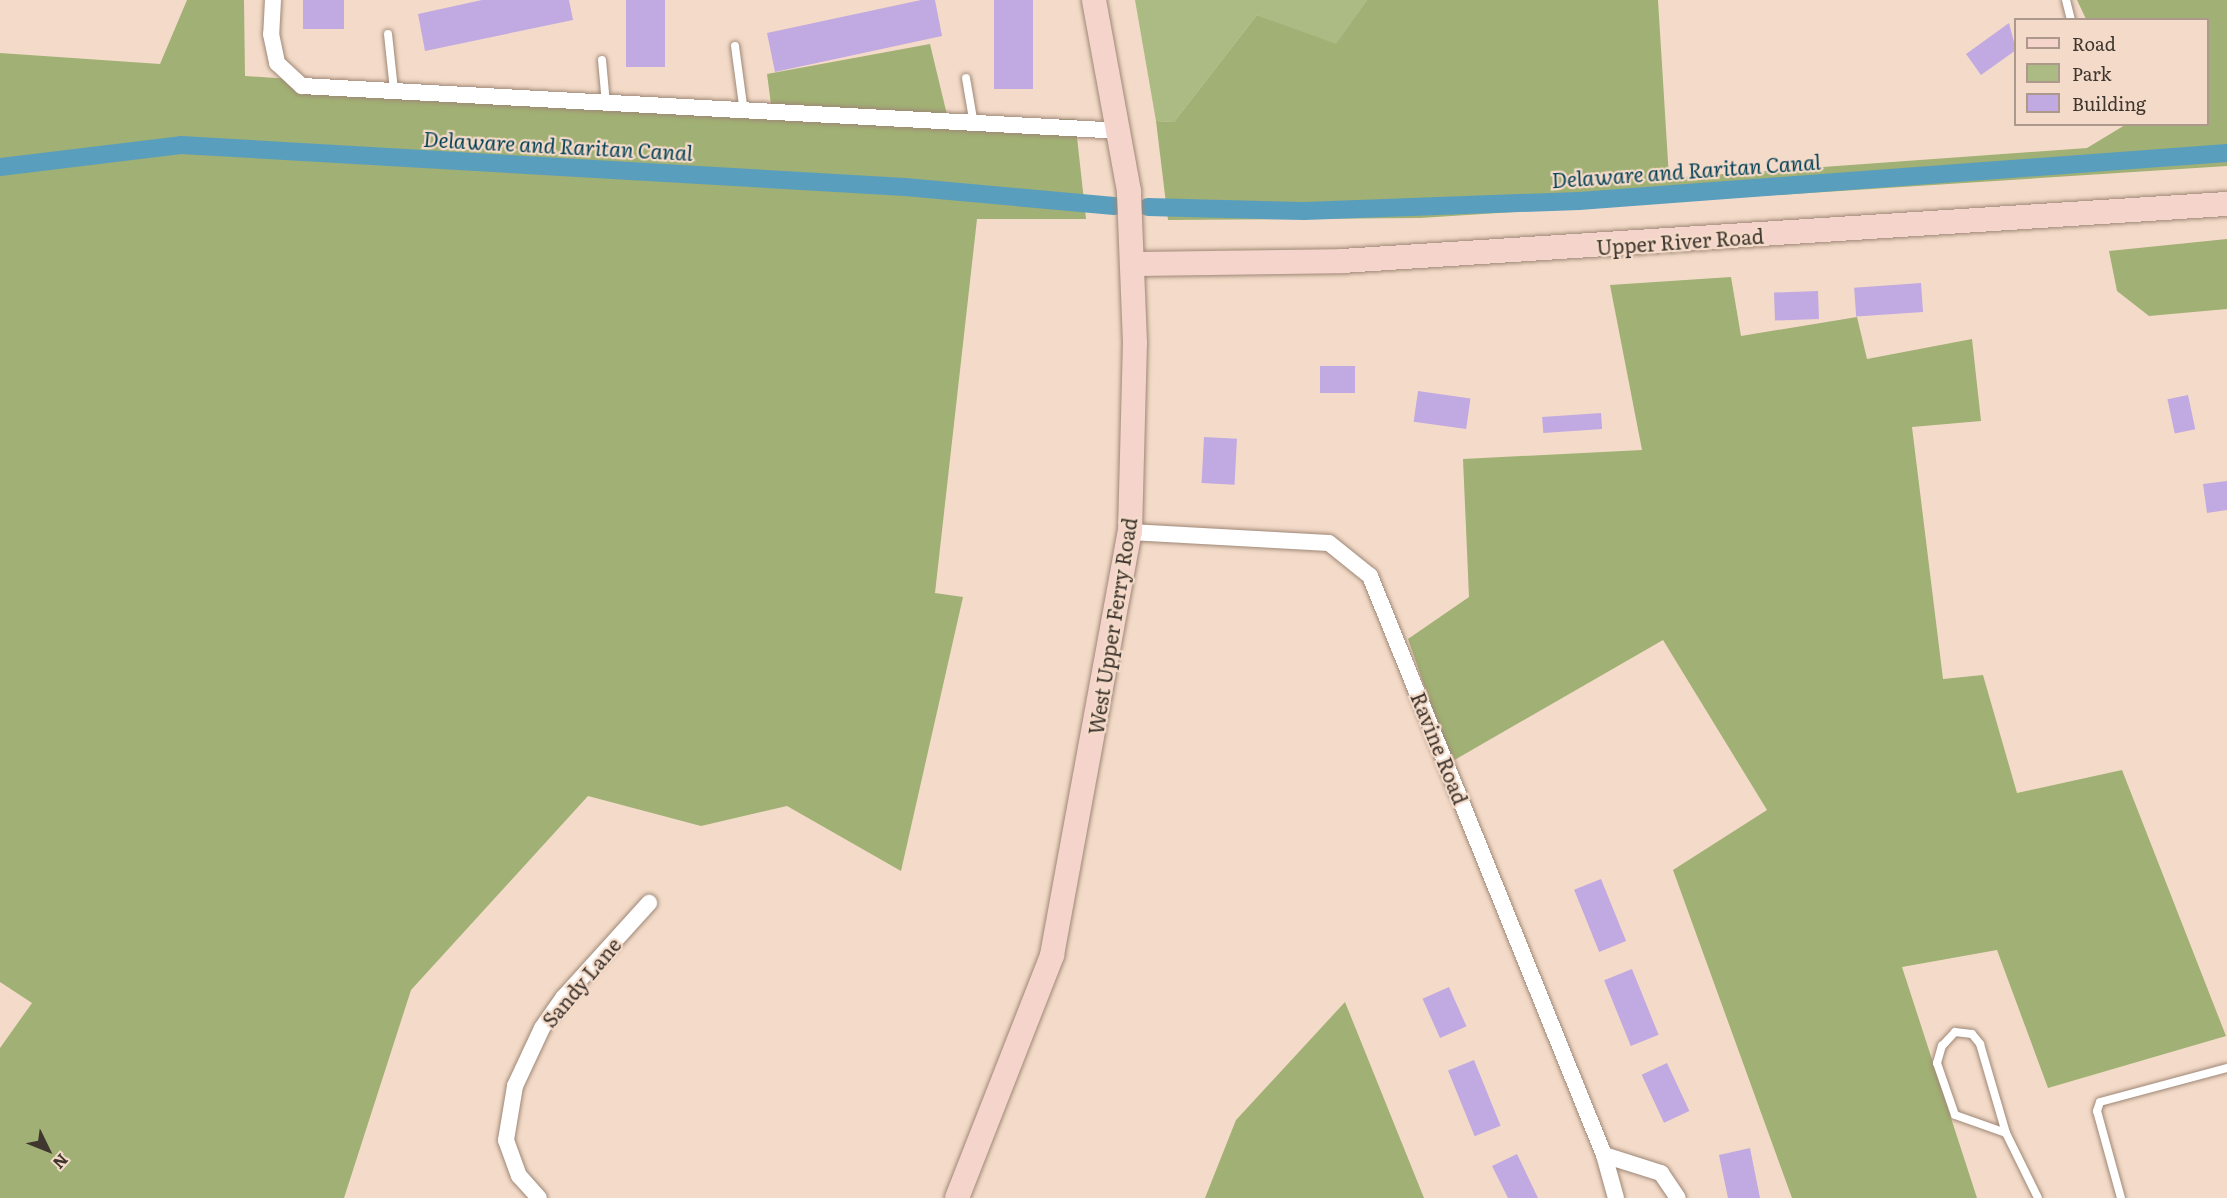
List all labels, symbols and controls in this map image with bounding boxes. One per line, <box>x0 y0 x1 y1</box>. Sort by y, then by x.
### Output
legend <box>2014 18 2209 126</box>
text: Road <box>2072 30 2116 57</box>
text: Park <box>2072 60 2111 87</box>
text: Building <box>2072 90 2146 117</box>
water label: Delaware and Raritan Canal <box>423 125 693 165</box>
water label: Delaware and Raritan Canal <box>1550 148 1822 192</box>
street label: Upper River Road <box>1595 223 1765 259</box>
street label: West Upper Ferry Road <box>1083 516 1141 736</box>
street label: Ravine Road <box>1407 688 1473 808</box>
street label: Sandy Lane <box>537 932 625 1032</box>
north arrow <box>18 1120 78 1180</box>
text: N <box>48 1149 75 1175</box>

